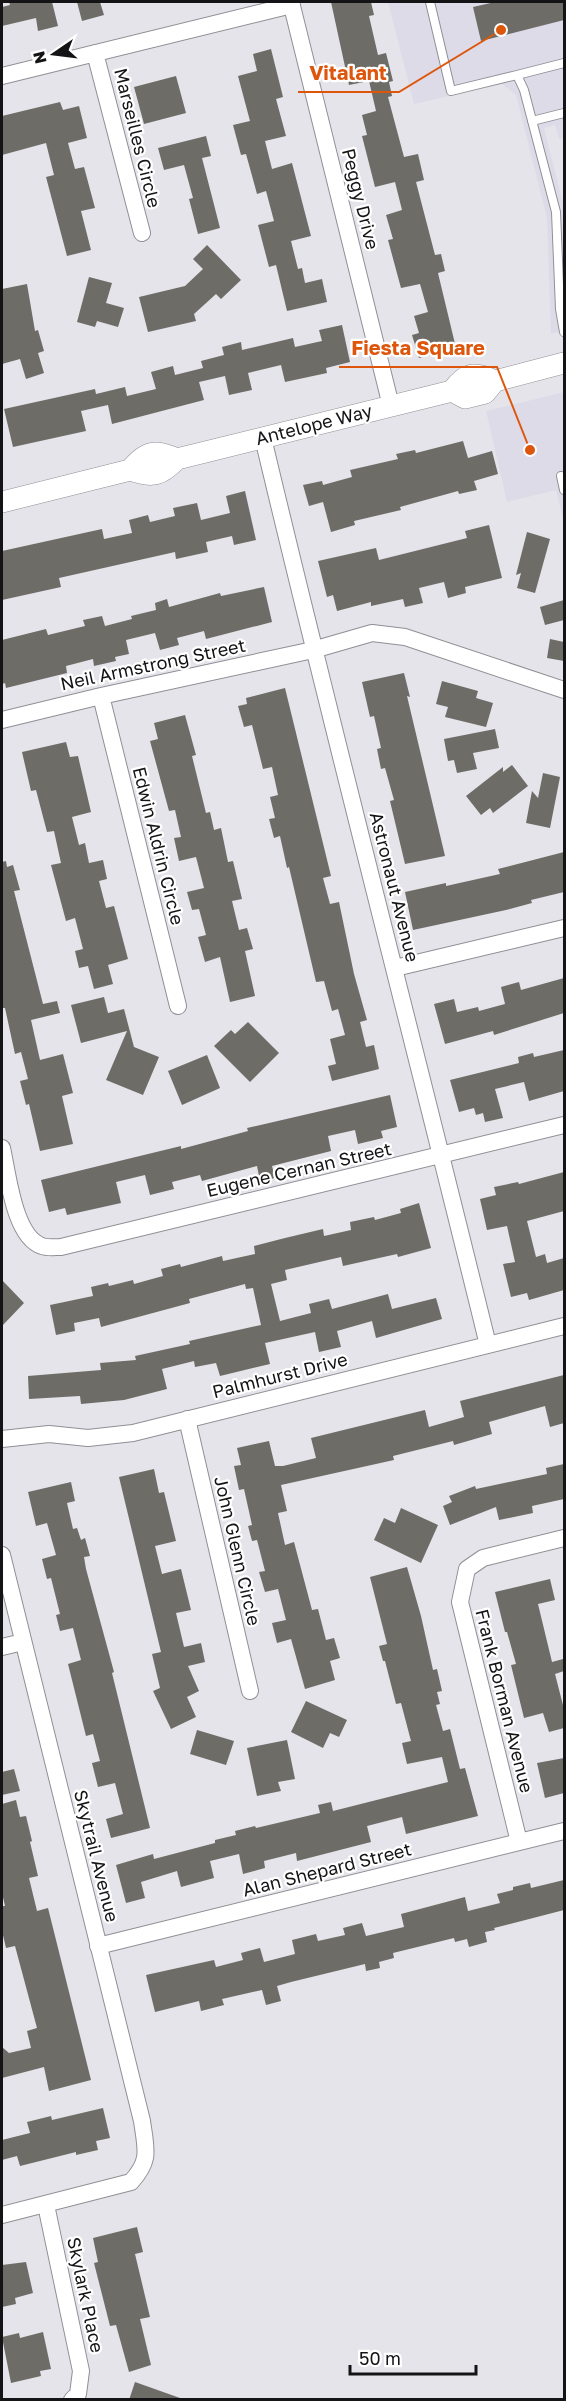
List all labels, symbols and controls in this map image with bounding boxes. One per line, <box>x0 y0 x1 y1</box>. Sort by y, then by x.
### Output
north arrow <box>24 24 84 84</box>
text: N <box>28 49 51 66</box>
callout: Vitalant <box>298 54 399 92</box>
text: Vitalant <box>309 60 387 84</box>
street label: Marseilles Circle <box>110 66 166 210</box>
street label: Peggy Drive <box>338 146 384 252</box>
callout: Fiesta Square <box>339 329 497 367</box>
text: Fiesta Square <box>351 335 485 359</box>
street label: Antelope Way <box>253 399 374 449</box>
street label: Neil Armstrong Street <box>58 634 247 694</box>
street label: Edwin Aldrin Circle <box>129 764 189 927</box>
street label: Astronaut Avenue <box>366 810 424 964</box>
street label: Eugene Cernan Street <box>204 1137 393 1201</box>
street label: Palmhurst Drive <box>210 1348 350 1402</box>
street label: John Glenn Circle <box>210 1474 266 1628</box>
street label: Frank Borman Avenue <box>471 1607 538 1795</box>
street label: Skytrail Avenue <box>70 1787 124 1924</box>
street label: Alan Shepard Street <box>240 1837 413 1901</box>
street label: Skylark Place <box>63 2235 109 2355</box>
scale bar <box>350 2338 476 2376</box>
text: 50 m <box>359 2347 401 2369</box>

